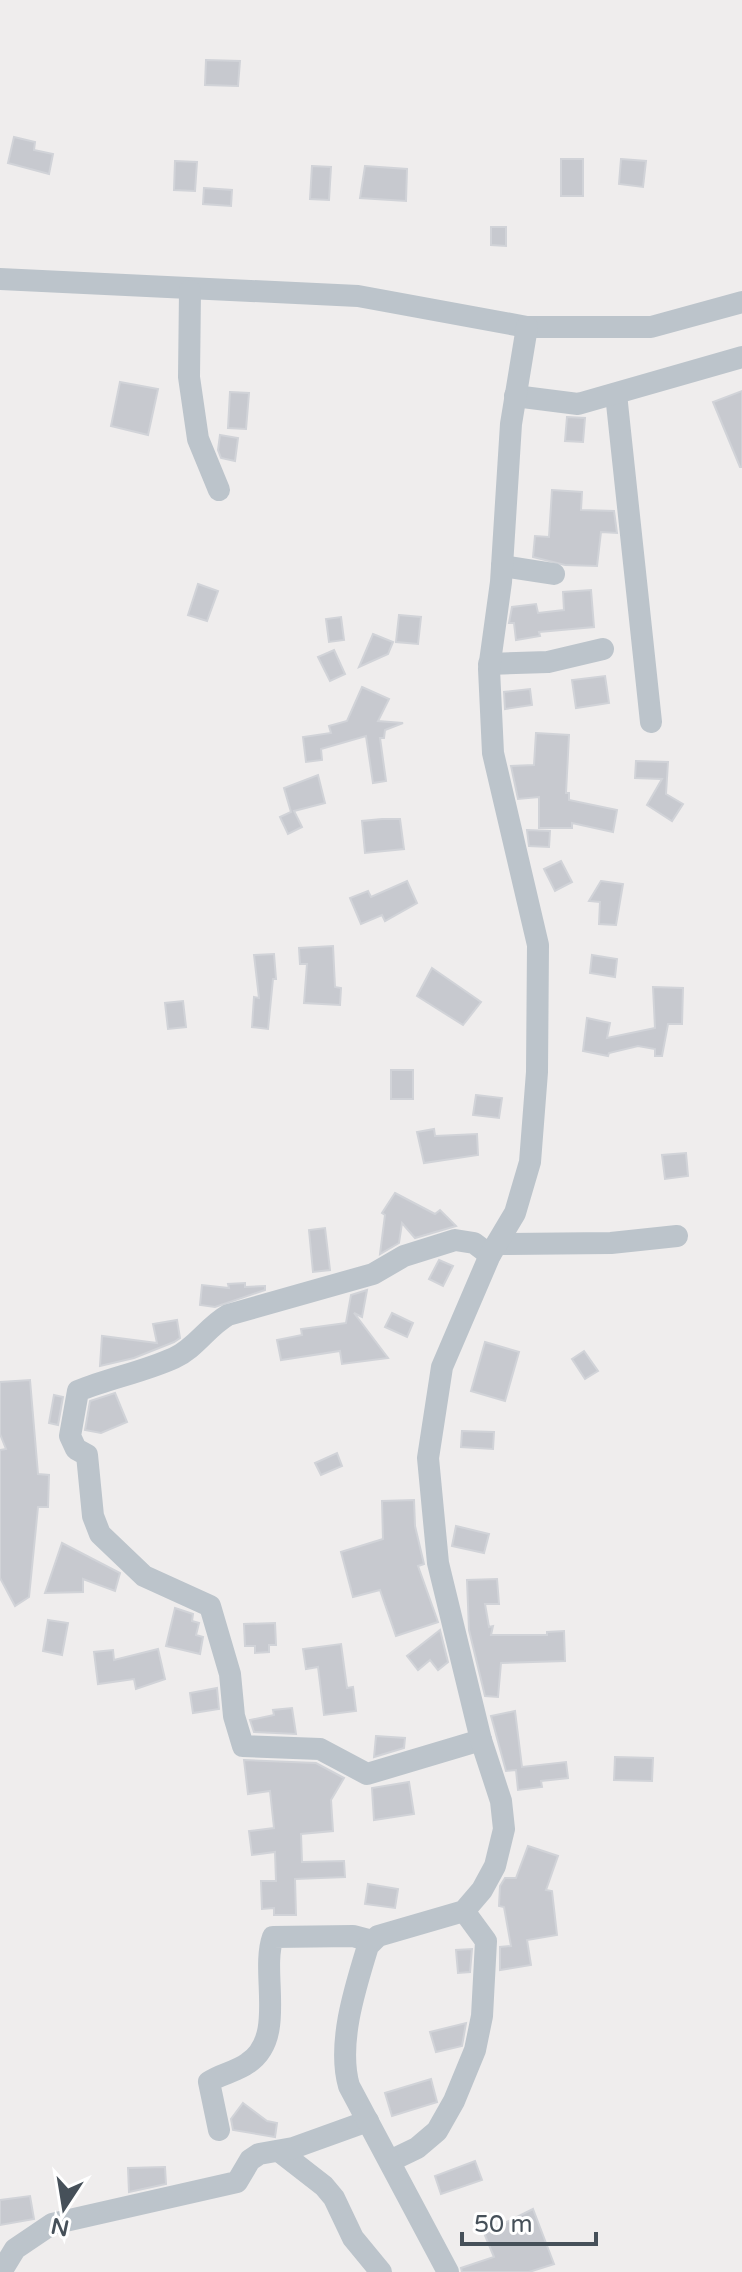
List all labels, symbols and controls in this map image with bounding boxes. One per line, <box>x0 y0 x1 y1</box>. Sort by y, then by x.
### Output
north arrow <box>24 2168 104 2248</box>
scale bar <box>462 2196 596 2246</box>
text: 50 m <box>474 2210 532 2239</box>
text: N <box>49 2212 71 2241</box>

